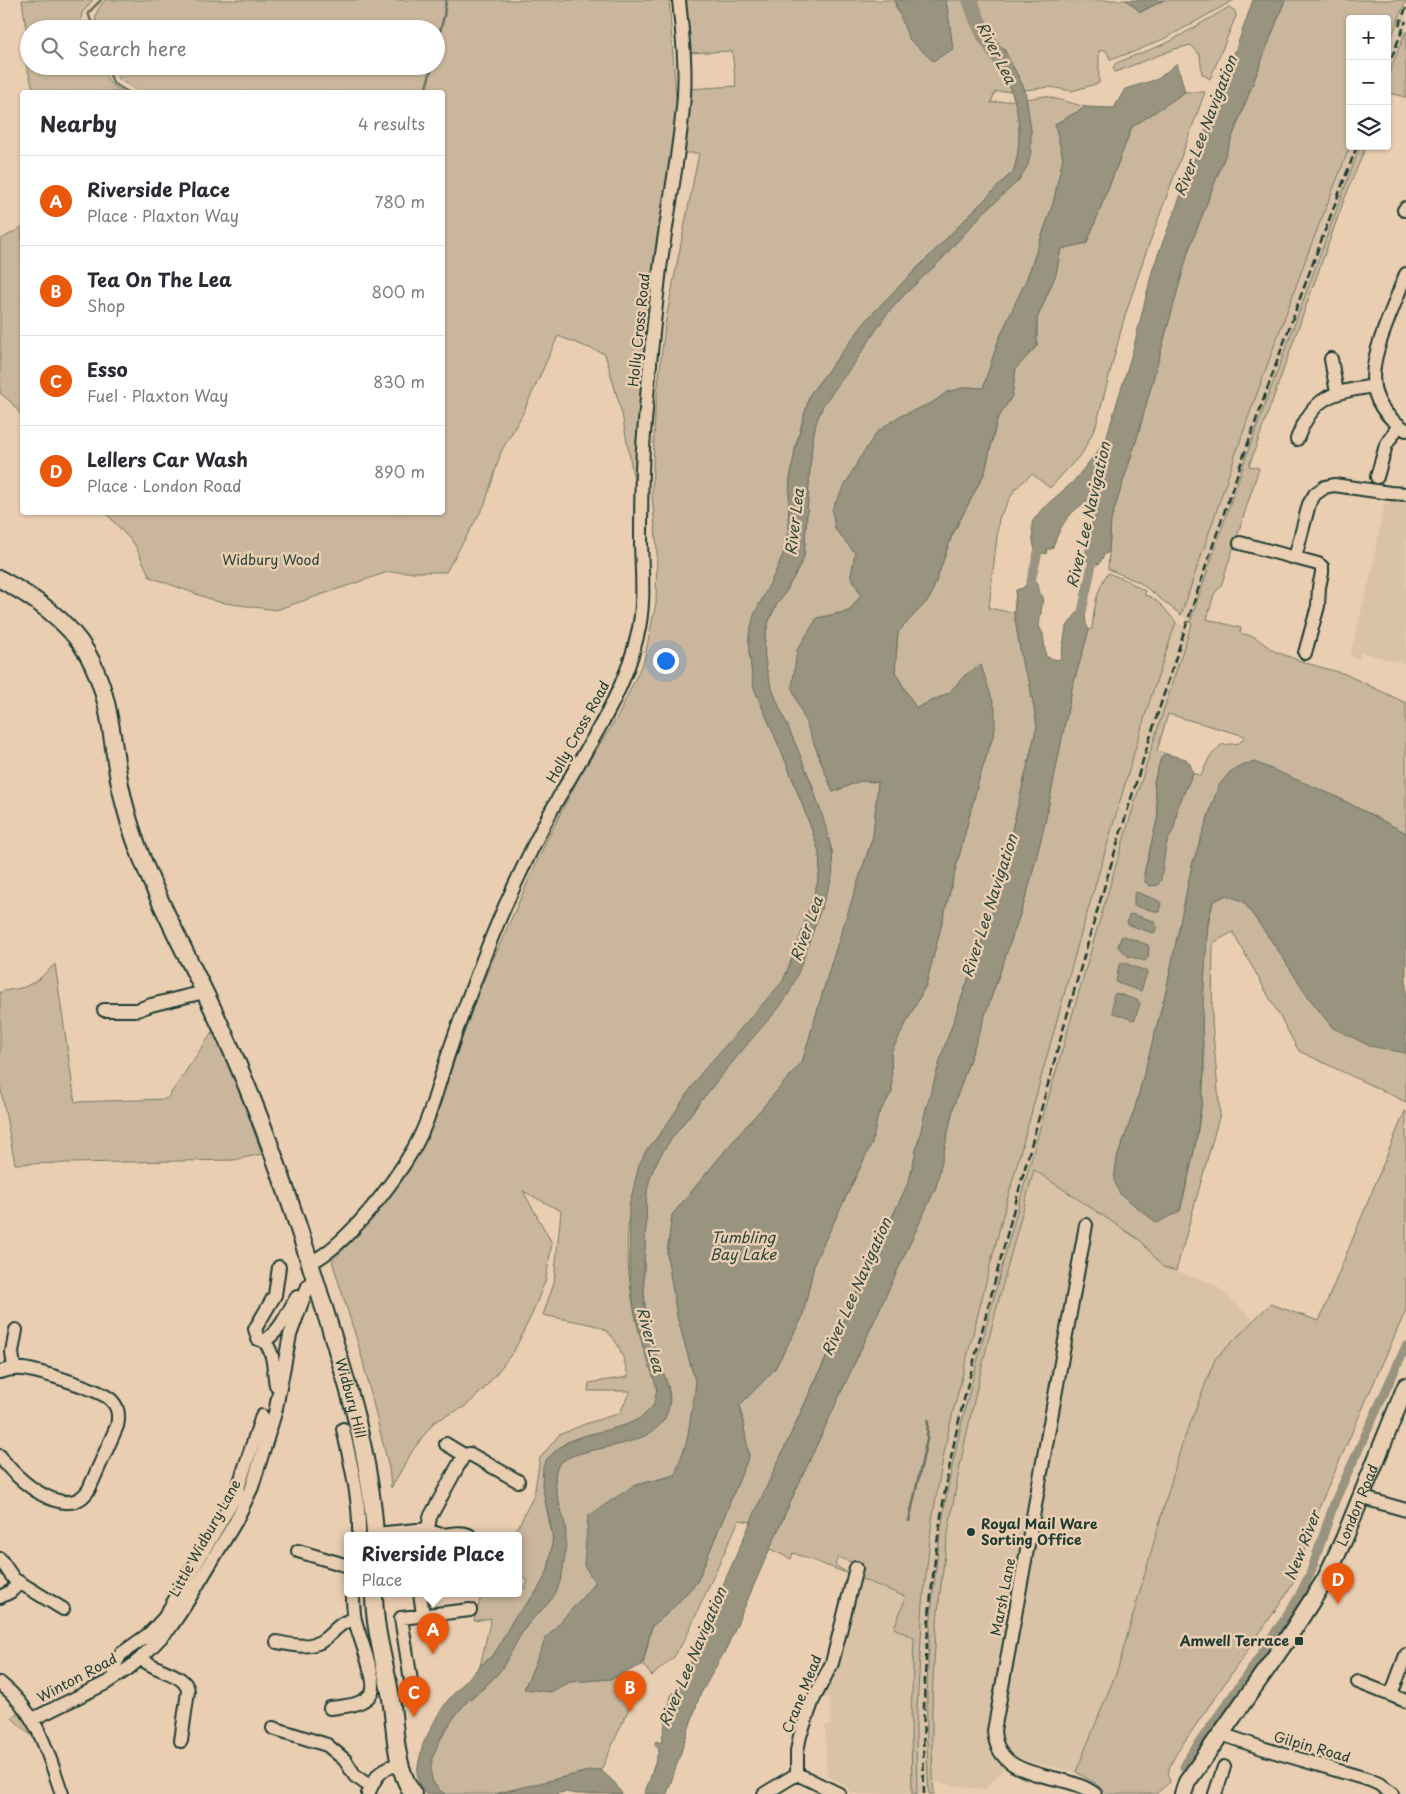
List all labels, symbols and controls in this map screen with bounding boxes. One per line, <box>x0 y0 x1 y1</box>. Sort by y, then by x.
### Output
map controls <box>1346 15 1391 150</box>
button: + <box>1346 15 1391 60</box>
water label: River Lea <box>972 17 1023 88</box>
search box <box>20 20 445 75</box>
icon: search <box>38 34 66 62</box>
text: Search here <box>78 34 187 62</box>
water label: River Lee Navigation <box>1167 51 1242 199</box>
button: − <box>1346 60 1391 105</box>
button: layers <box>1346 105 1391 150</box>
text: Nearby <box>40 107 117 139</box>
text: 4 results <box>358 111 425 135</box>
text: Riverside Place <box>87 175 230 203</box>
text: A <box>50 189 62 213</box>
text: 780 m <box>375 189 425 213</box>
text: Place · Plaxton Way <box>87 203 239 227</box>
text: Tea On The Lea <box>87 265 232 293</box>
street label: Holly Cross Road <box>622 272 655 388</box>
text: B <box>51 279 61 303</box>
text: 800 m <box>372 279 425 303</box>
text: Shop <box>87 293 125 317</box>
text: Esso <box>87 355 128 383</box>
text: C <box>50 369 62 393</box>
text: 830 m <box>373 369 425 393</box>
text: Fuel · Plaxton Way <box>87 383 229 407</box>
water label: River Lee Navigation <box>1060 439 1116 590</box>
text: Lellers Car Wash <box>87 445 248 473</box>
text: D <box>50 459 62 483</box>
text: 890 m <box>374 459 425 483</box>
text: Place · London Road <box>87 473 242 497</box>
water label: River Lea <box>778 487 809 556</box>
park label: Widbury Wood <box>222 549 320 570</box>
your location <box>653 648 679 674</box>
street label: Holly Cross Road <box>541 677 614 787</box>
water label: River Lee Navigation <box>955 830 1023 980</box>
water label: River Lea <box>783 892 828 964</box>
water label: River Lee Navigation <box>815 1213 897 1359</box>
water label: Tumbling Bay Lake <box>710 1225 777 1265</box>
water label: River Lea <box>632 1304 671 1376</box>
street label: Widbury Hill <box>330 1356 372 1440</box>
street label: London Road <box>1331 1461 1383 1550</box>
street label: Little Widbury Lane <box>163 1475 246 1600</box>
water label: New River <box>1278 1505 1326 1584</box>
place label: Royal Mail Ware Sorting Office <box>981 1513 1098 1550</box>
marker: Royal Mail Ware Sorting Office <box>965 1526 977 1538</box>
popup <box>344 1532 522 1597</box>
text: Riverside Place <box>361 1539 505 1567</box>
street label: Marsh Lane <box>985 1556 1020 1638</box>
pin: D <box>1322 1563 1354 1604</box>
text: Place <box>361 1567 402 1591</box>
water label: River Lee Navigation <box>652 1582 732 1730</box>
pin: A <box>417 1613 449 1654</box>
place label: Amwell Terrace <box>1179 1630 1289 1651</box>
marker: Amwell Terrace <box>1293 1635 1305 1647</box>
street label: Winton Road <box>33 1648 121 1707</box>
street label: Crane Mead <box>776 1651 827 1736</box>
pin: B <box>614 1671 646 1712</box>
pin: C <box>398 1676 430 1717</box>
street label: Gilpin Road <box>1271 1726 1353 1767</box>

